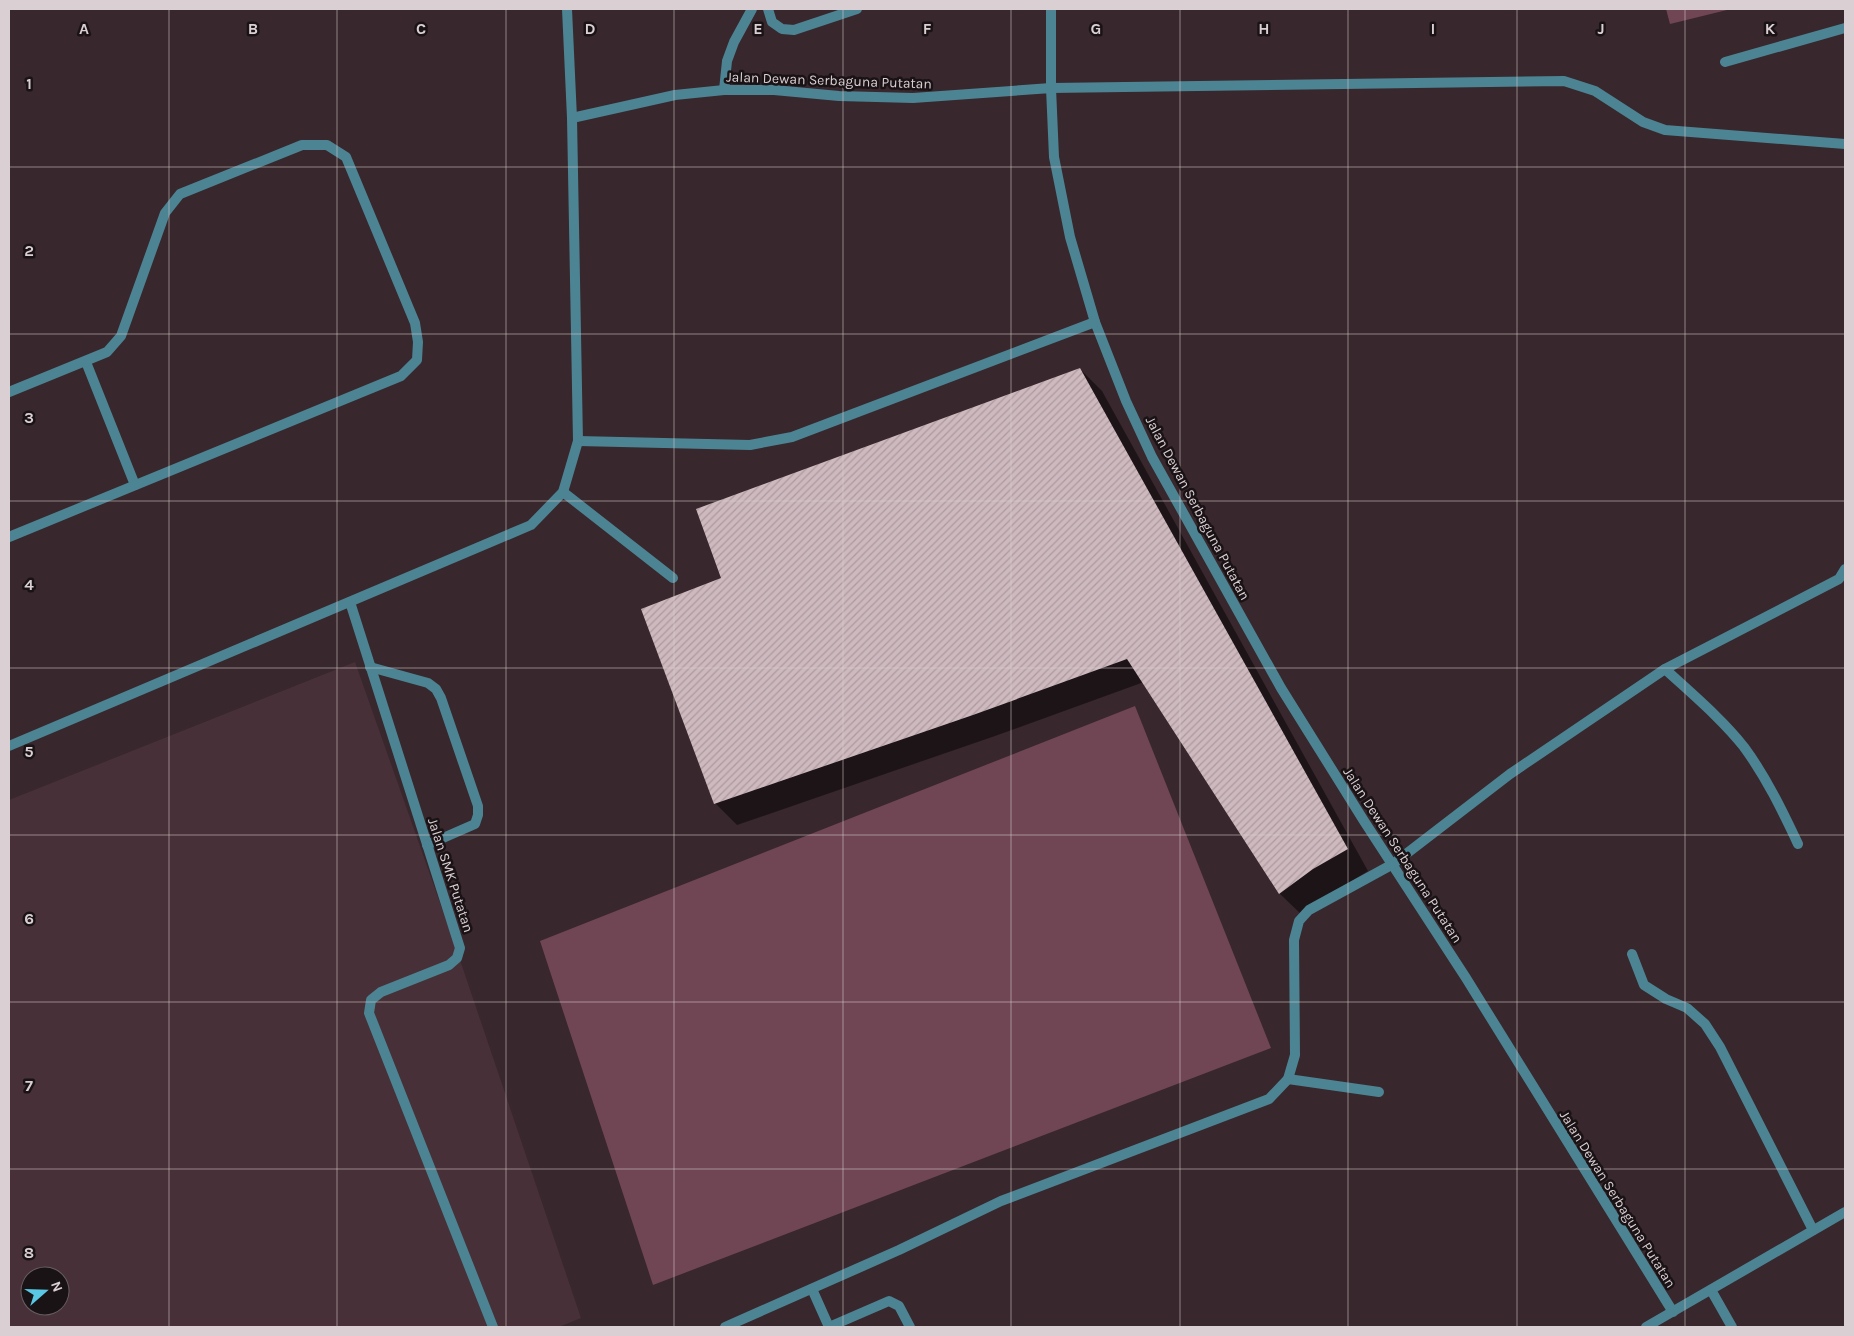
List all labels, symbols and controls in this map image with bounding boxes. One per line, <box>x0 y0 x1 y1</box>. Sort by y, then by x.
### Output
text: A <box>79 19 89 38</box>
text: B <box>248 19 258 38</box>
text: C <box>416 19 426 38</box>
text: D <box>585 19 596 38</box>
text: E <box>753 19 763 38</box>
text: F <box>923 19 932 38</box>
text: G <box>1091 19 1101 38</box>
text: H <box>1258 19 1270 38</box>
text: I <box>1431 19 1435 38</box>
text: J <box>1597 19 1605 38</box>
text: K <box>1765 19 1776 38</box>
street label: Jalan Dewan Serbaguna Putatan <box>726 68 932 93</box>
text: 1 <box>26 74 32 93</box>
text: 2 <box>24 241 34 260</box>
text: 3 <box>24 408 34 427</box>
street label: Jalan Dewan Serbaguna Putatan <box>1142 413 1253 603</box>
text: 4 <box>24 575 34 594</box>
text: 5 <box>24 742 34 761</box>
street label: Jalan Dewan Serbaguna Putatan <box>1339 764 1466 946</box>
street label: Jalan SMK Putatan <box>424 816 477 935</box>
text: 6 <box>24 909 34 928</box>
text: 7 <box>25 1076 33 1095</box>
street label: Jalan Dewan Serbaguna Putatan <box>1556 1107 1679 1291</box>
text: 8 <box>24 1243 34 1262</box>
north arrow <box>20 1266 70 1316</box>
text: N <box>47 1279 66 1294</box>

